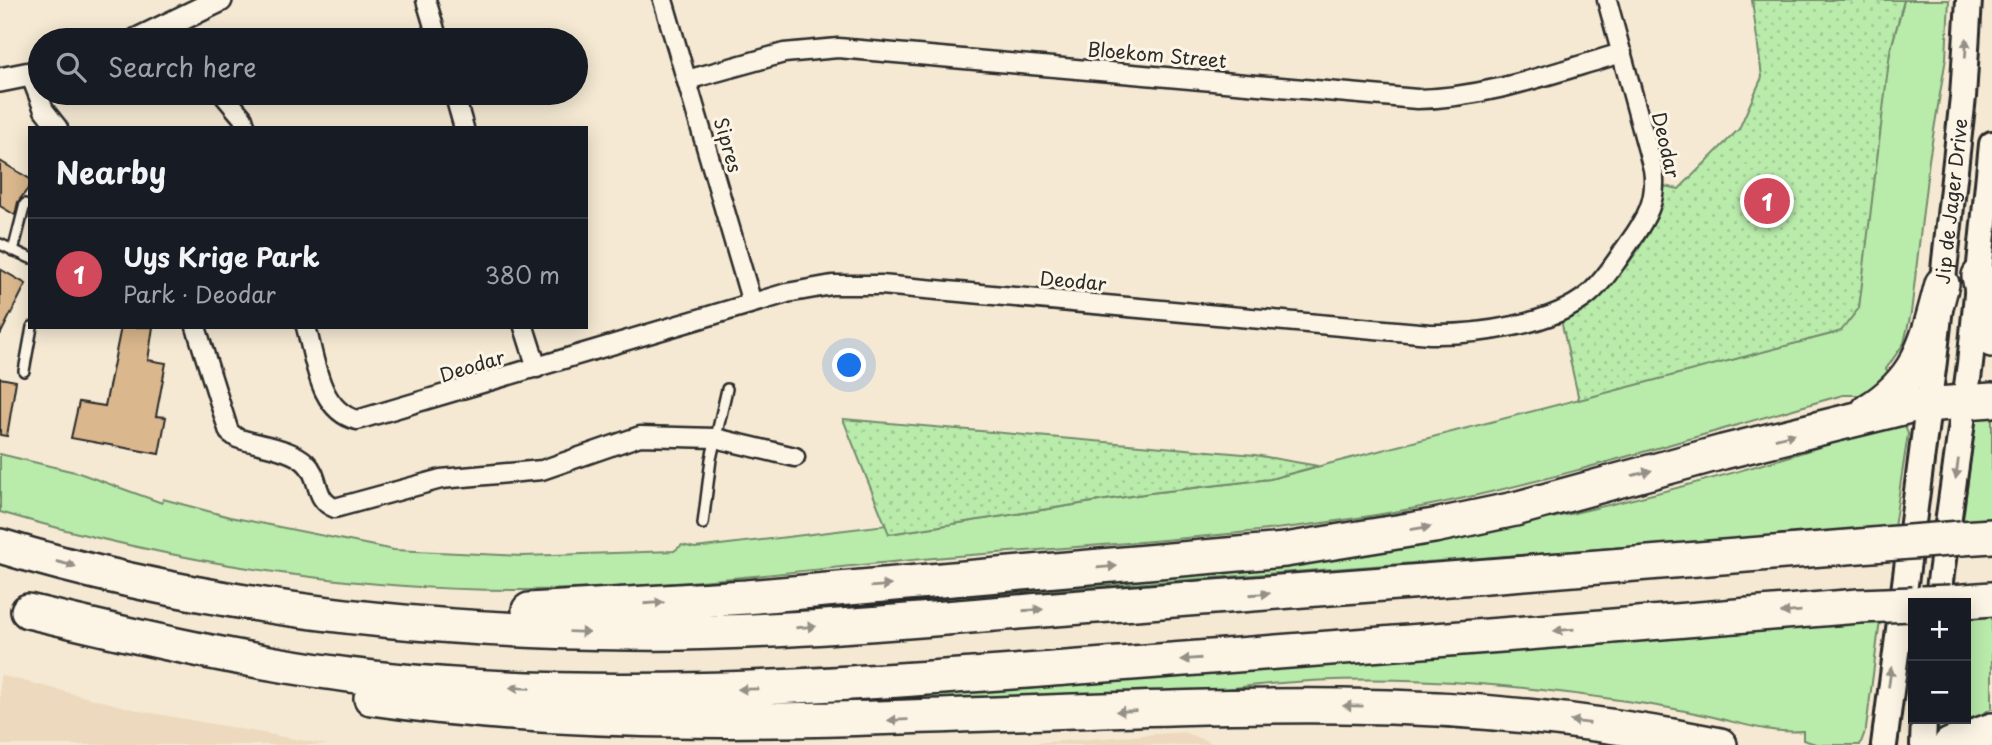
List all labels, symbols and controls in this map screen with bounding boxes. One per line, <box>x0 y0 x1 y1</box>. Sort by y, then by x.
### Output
search box <box>28 28 588 105</box>
street label: Bloekom Street <box>1086 34 1228 74</box>
one-way arrow <box>1961 37 1972 59</box>
text: Search here <box>108 47 257 86</box>
icon: search <box>52 48 90 86</box>
street label: Deodar <box>1646 109 1688 181</box>
street label: Sipres <box>708 114 750 175</box>
street label: Jip de Jager Drive <box>1928 117 1974 285</box>
text: Nearby <box>56 149 166 194</box>
pin: 1 <box>1744 175 1790 227</box>
text: Uys Krige Park <box>123 237 320 276</box>
text: 1 <box>74 257 85 292</box>
text: 380 m <box>485 257 560 292</box>
street label: Deodar <box>1039 263 1108 297</box>
text: Park · Deodar <box>123 276 276 311</box>
street label: Deodar <box>436 342 508 388</box>
your location <box>832 348 866 382</box>
one-way arrow <box>1774 430 1796 441</box>
one-way arrow <box>1951 458 1962 480</box>
one-way arrow <box>1632 468 1653 478</box>
one-way arrow <box>1410 522 1432 533</box>
one-way arrow <box>55 559 77 570</box>
one-way arrow <box>1096 561 1118 572</box>
one-way arrow <box>870 580 892 591</box>
one-way arrow <box>1249 588 1271 599</box>
one-way arrow <box>643 597 665 608</box>
map controls <box>1908 598 1971 724</box>
button: + <box>1908 598 1971 661</box>
one-way arrow <box>1022 605 1044 616</box>
one-way arrow <box>1780 607 1802 618</box>
one-way arrow <box>795 621 817 632</box>
one-way arrow <box>1553 625 1575 636</box>
one-way arrow <box>568 626 590 637</box>
one-way arrow <box>1180 654 1202 665</box>
button: − <box>1908 661 1971 724</box>
one-way arrow <box>1885 666 1896 688</box>
one-way arrow <box>509 682 531 693</box>
one-way arrow <box>736 683 758 695</box>
one-way arrow <box>1342 700 1364 712</box>
one-way arrow <box>1114 705 1136 716</box>
one-way arrow <box>887 714 909 725</box>
one-way arrow <box>1569 716 1591 727</box>

